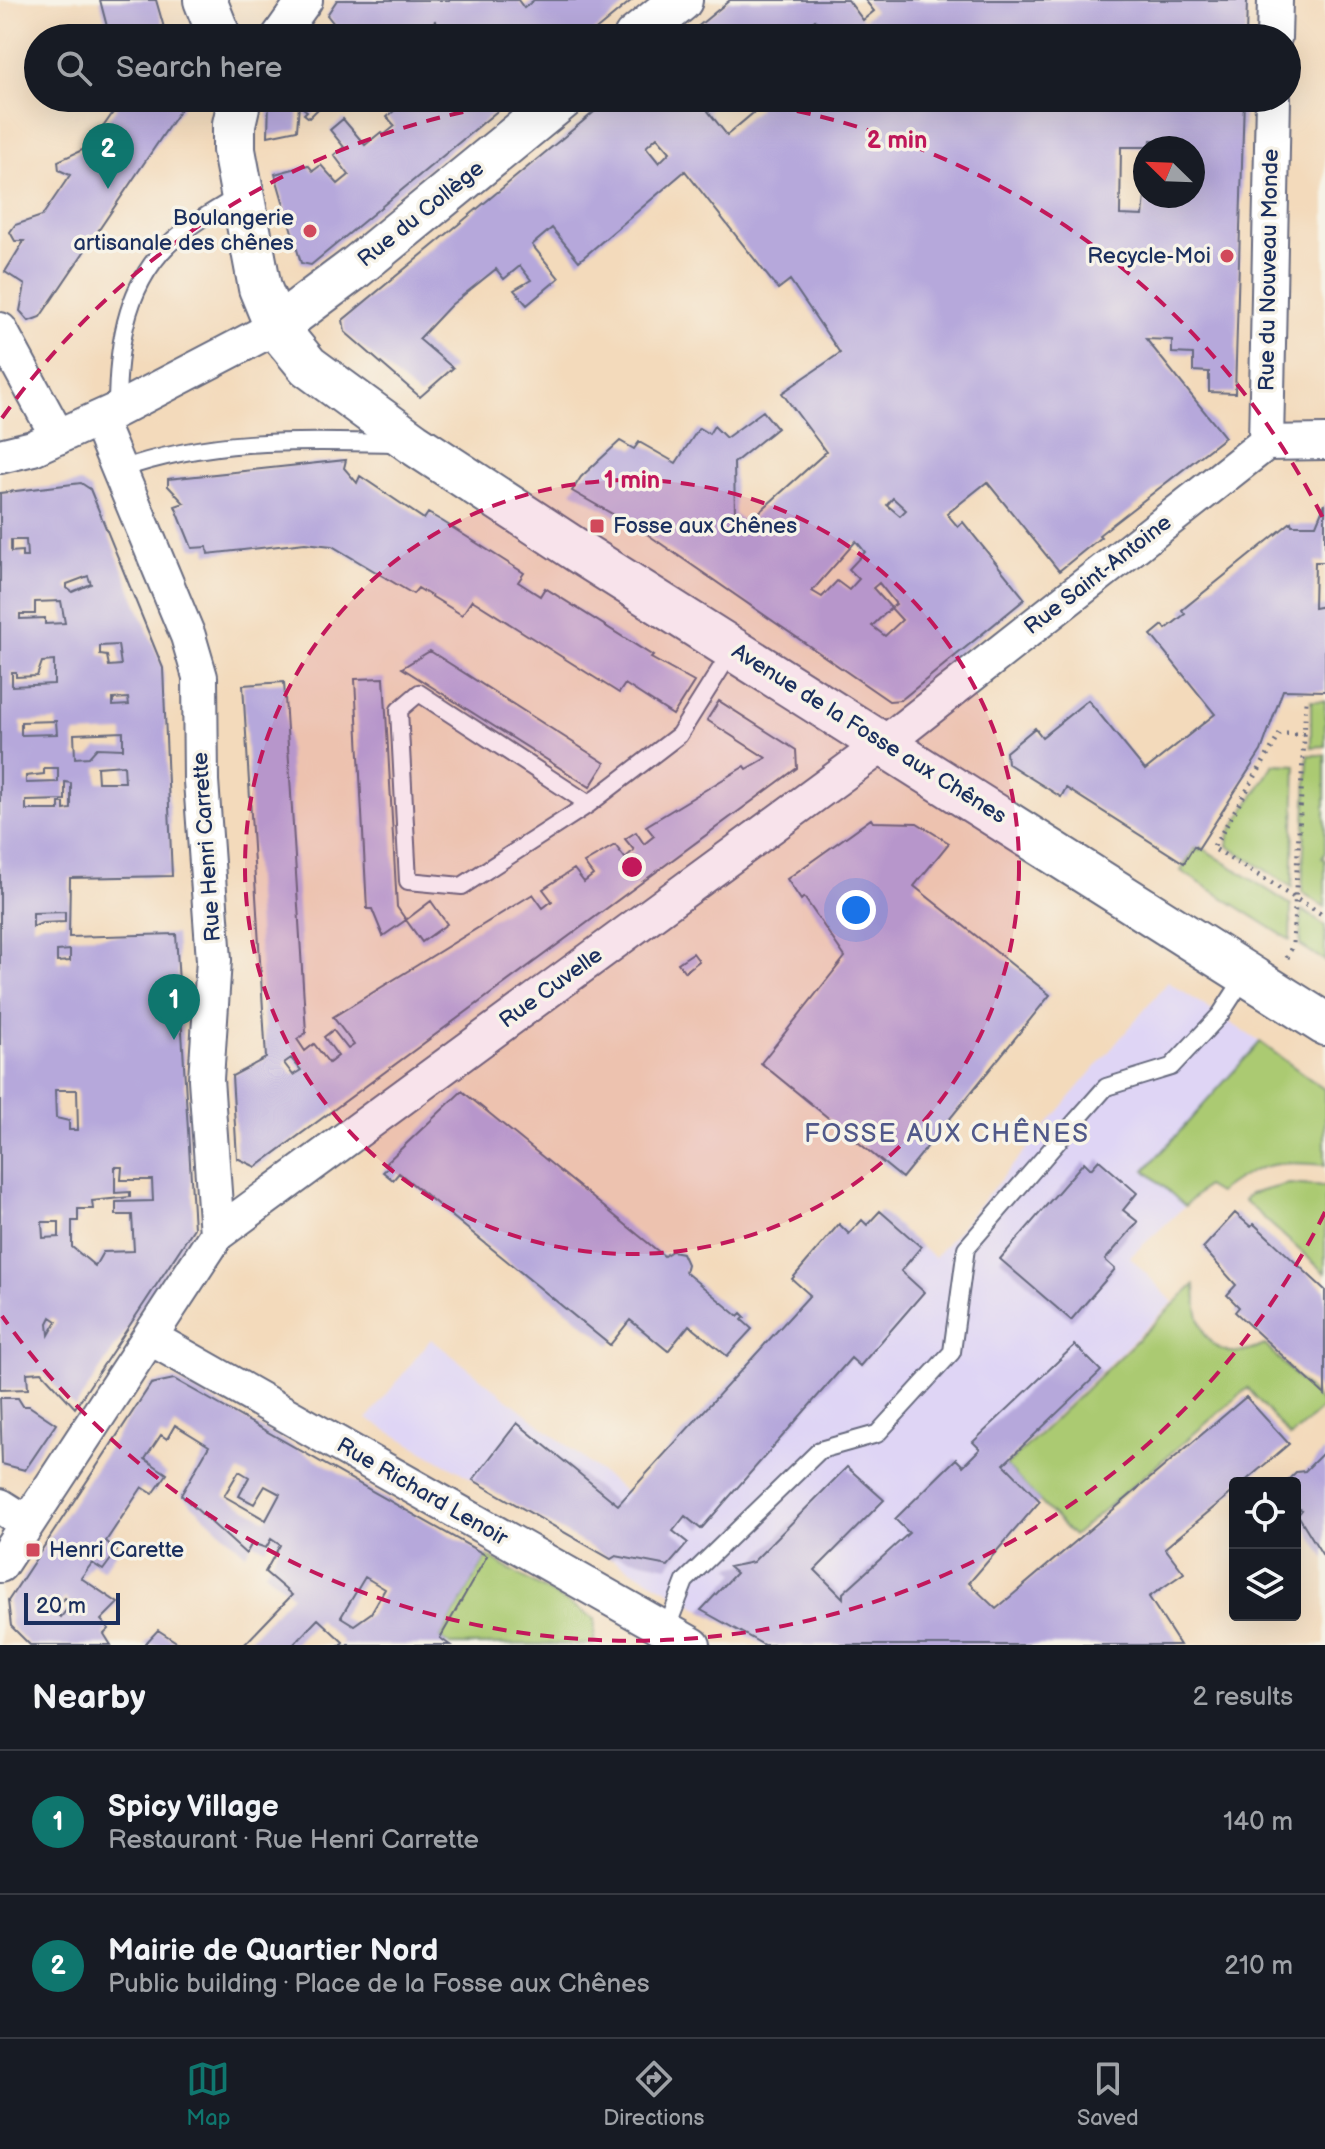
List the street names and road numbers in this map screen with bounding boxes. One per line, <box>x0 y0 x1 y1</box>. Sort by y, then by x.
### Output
street label: Rue du Nouveau Monde <box>1253 149 1285 391</box>
street label: Rue du Collège <box>352 155 490 273</box>
street label: Rue Saint-Antoine <box>1019 509 1177 641</box>
street label: Avenue de la Fosse aux Chênes <box>727 638 1011 830</box>
street label: Rue Henri Carrette <box>187 751 227 943</box>
street label: Rue Cuvelle <box>494 942 608 1034</box>
street label: Rue Richard Lenoir <box>332 1432 513 1552</box>

